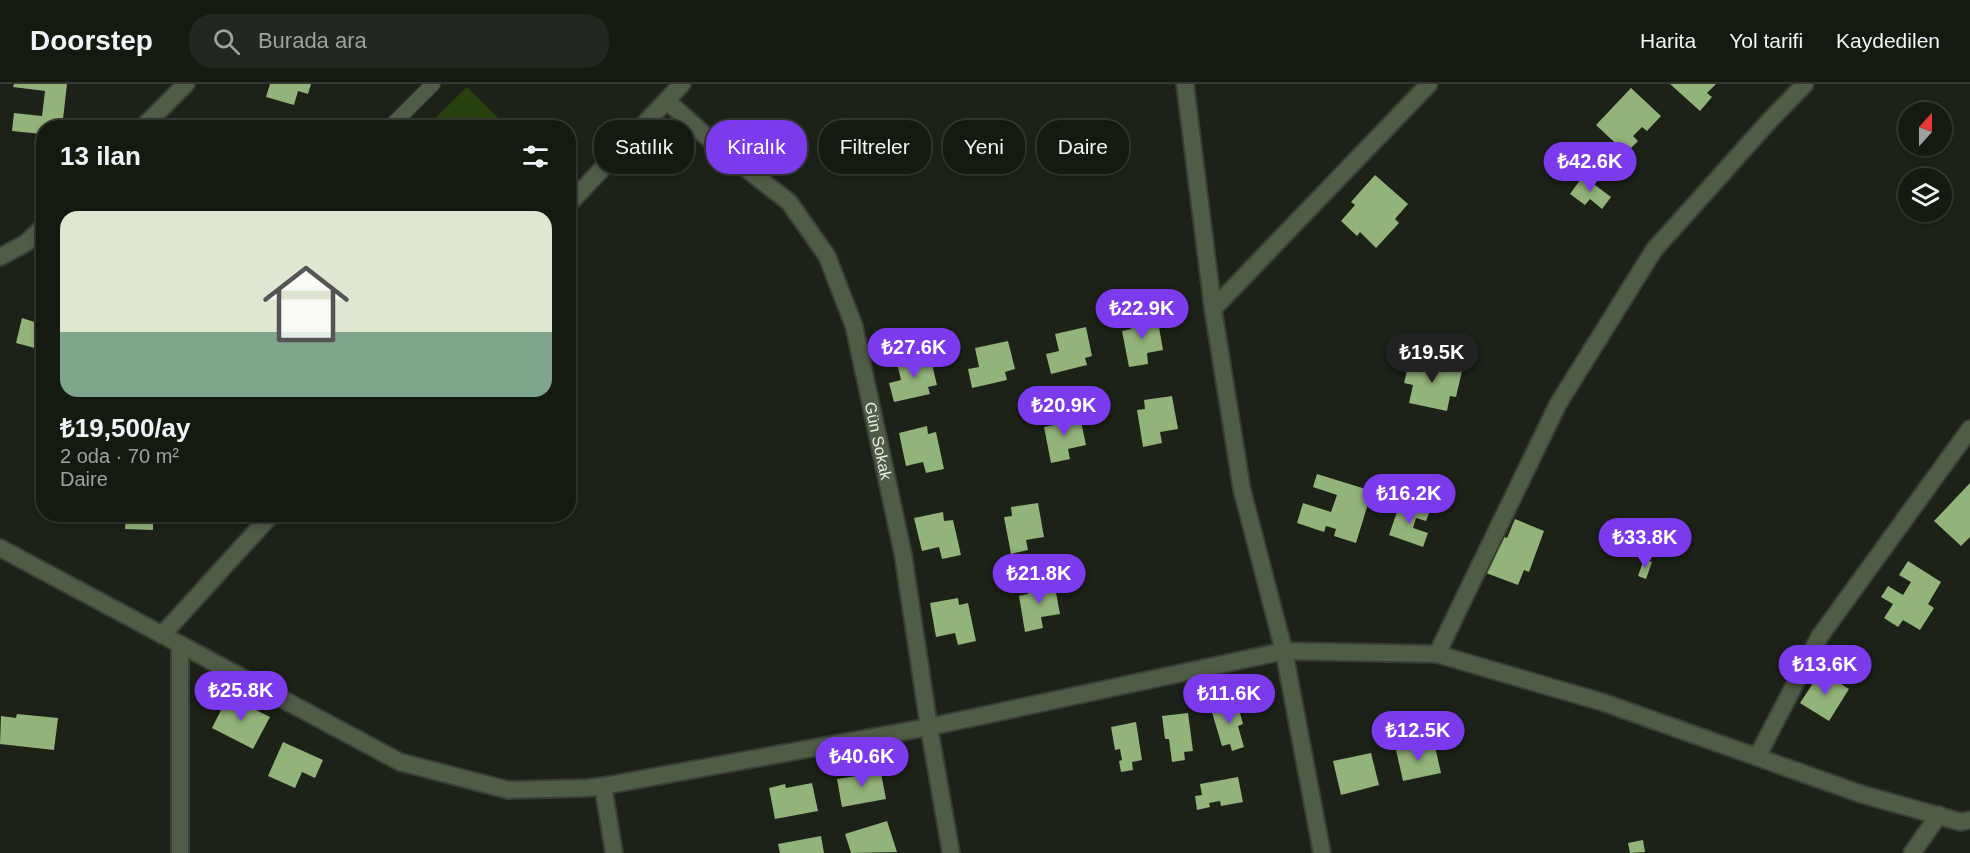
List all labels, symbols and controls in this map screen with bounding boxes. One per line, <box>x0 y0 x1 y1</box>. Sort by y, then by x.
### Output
search box <box>189 14 609 68</box>
text: Doorstep <box>30 25 153 56</box>
icon: search <box>210 25 243 58</box>
text: Burada ara <box>258 28 367 53</box>
text: Harita <box>1640 29 1696 52</box>
text: Yol tarifi <box>1729 29 1803 52</box>
text: Kaydedilen <box>1836 29 1940 52</box>
north arrow <box>1898 102 1952 156</box>
map controls <box>1898 102 1952 222</box>
chip: Satılık <box>594 120 694 174</box>
chip: Kiralık <box>706 120 807 174</box>
chip: Filtreler <box>819 120 931 174</box>
chip: Yeni <box>943 120 1025 174</box>
chip: Daire <box>1037 120 1129 174</box>
icon: filters <box>519 140 552 173</box>
text: 13 ilan <box>60 141 141 171</box>
pin: ₺42.6K <box>1541 142 1639 193</box>
text: ₺42.6K <box>1558 150 1622 172</box>
button: layers <box>1898 168 1952 222</box>
icon: home <box>252 250 360 358</box>
pin: ₺22.9K <box>1093 289 1191 340</box>
text: ₺22.9K <box>1110 297 1174 319</box>
pin: ₺27.6K <box>865 328 963 379</box>
pin: ₺19.5K <box>1383 333 1481 384</box>
text: ₺27.6K <box>882 336 946 358</box>
text: ₺19.5K <box>1400 341 1464 363</box>
pin: ₺20.9K <box>1015 386 1113 437</box>
text: ₺20.9K <box>1032 394 1096 416</box>
street label: Gün Sokak <box>862 400 895 482</box>
text: ₺19,500/ay <box>60 413 191 443</box>
text: 2 oda · 70 m² <box>60 445 179 467</box>
text: Daire <box>60 468 108 490</box>
pin: ₺16.2K <box>1360 474 1458 525</box>
text: ₺16.2K <box>1377 482 1441 504</box>
pin: ₺33.8K <box>1596 518 1694 569</box>
text: ₺33.8K <box>1613 526 1677 548</box>
pin: ₺21.8K <box>990 554 1088 605</box>
text: ₺21.8K <box>1007 562 1071 584</box>
pin: ₺13.6K <box>1776 645 1874 696</box>
text: ₺13.6K <box>1793 653 1857 675</box>
pin: ₺25.8K <box>192 671 290 722</box>
pin: ₺11.6K <box>1180 674 1278 725</box>
text: ₺25.8K <box>209 679 273 701</box>
text: ₺11.6K <box>1197 682 1261 704</box>
pin: ₺12.5K <box>1369 711 1467 762</box>
text: ₺12.5K <box>1386 719 1450 741</box>
pin: ₺40.6K <box>813 737 911 788</box>
text: ₺40.6K <box>830 745 894 767</box>

